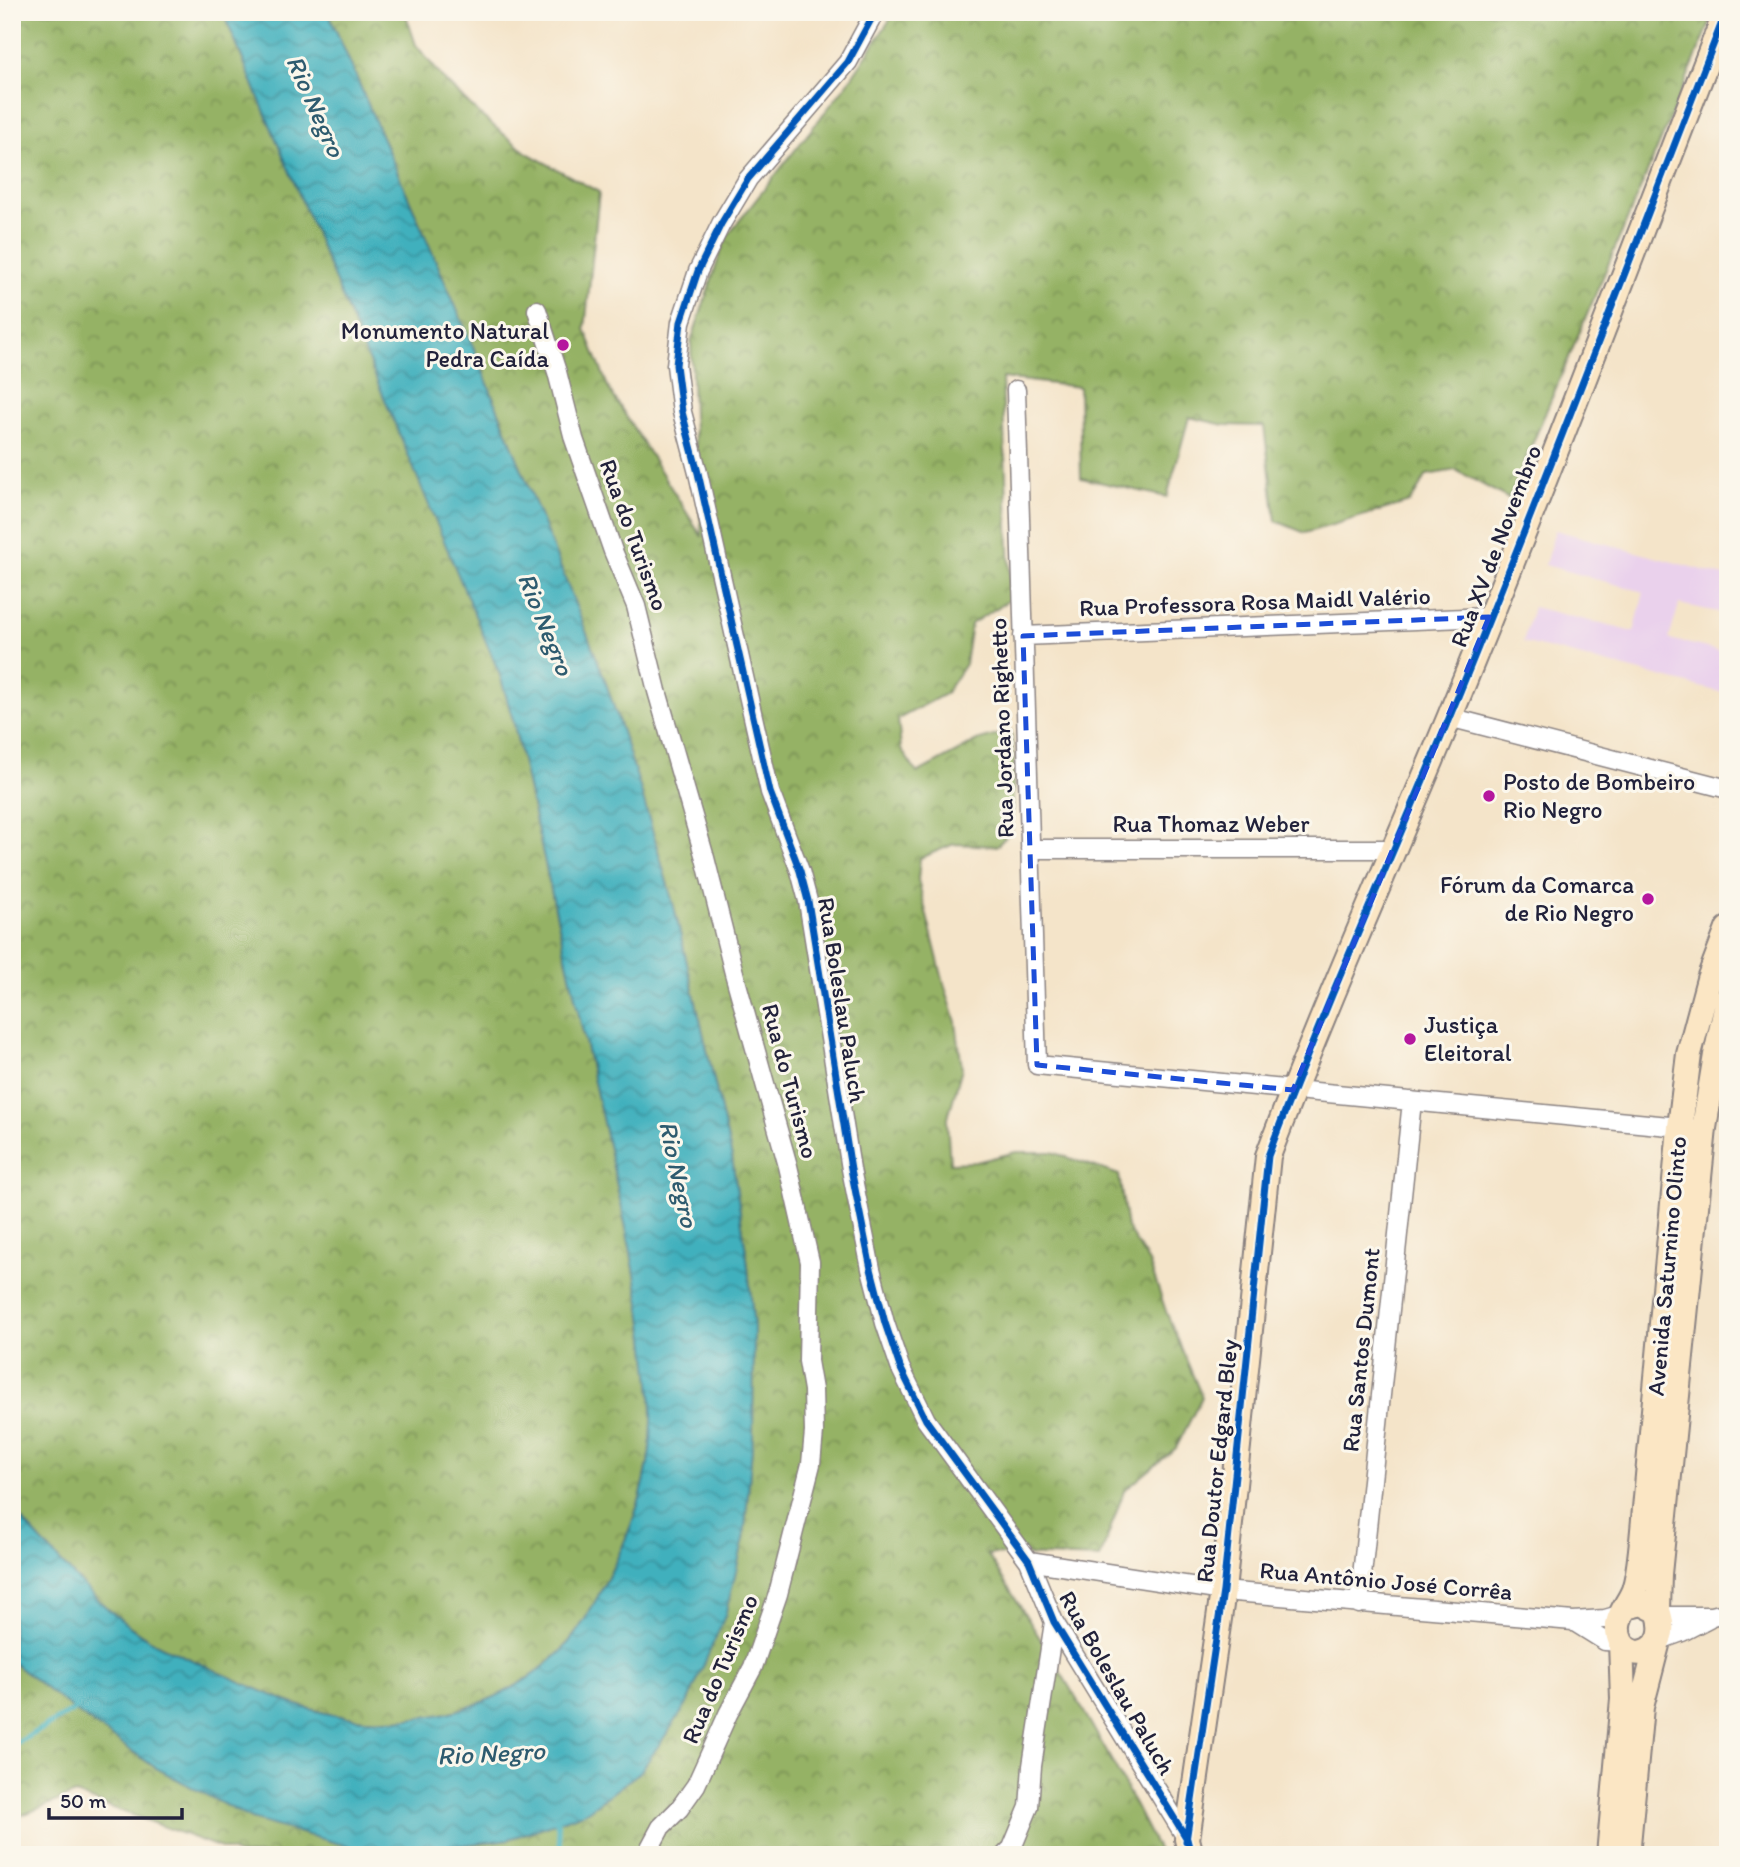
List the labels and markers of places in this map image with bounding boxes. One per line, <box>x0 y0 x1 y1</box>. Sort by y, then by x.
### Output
place label: Monumento Natural Pedra Caída <box>341 316 549 373</box>
marker: Monumento Natural Pedra Caída <box>555 337 571 353</box>
place label: Posto de Bombeiro Rio Negro <box>1503 767 1695 824</box>
marker: Posto de Bombeiro Rio Negro <box>1481 788 1497 804</box>
place label: Fórum da Comarca de Rio Negro <box>1440 870 1634 927</box>
marker: Fórum da Comarca de Rio Negro <box>1640 891 1656 907</box>
place label: Justiça Eleitoral <box>1424 1010 1512 1067</box>
marker: Justiça Eleitoral <box>1402 1031 1418 1047</box>

